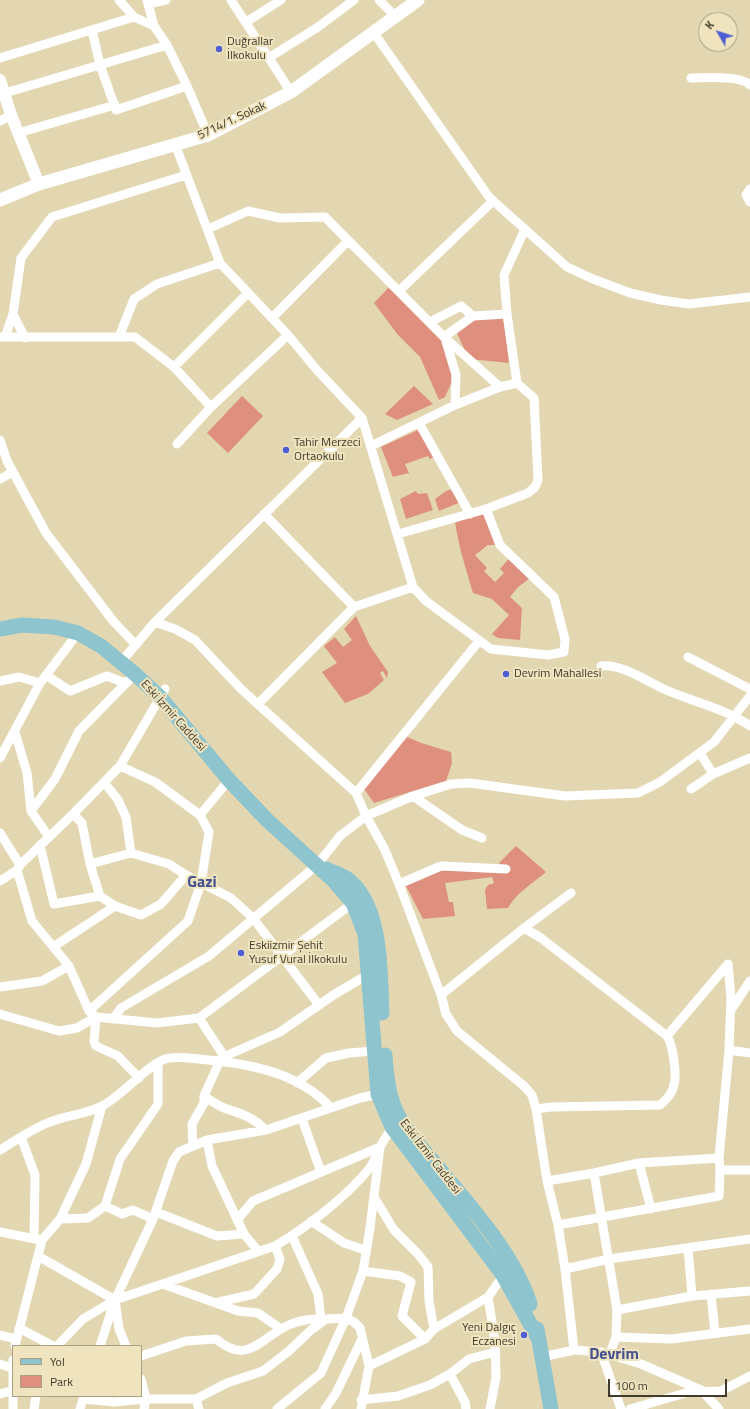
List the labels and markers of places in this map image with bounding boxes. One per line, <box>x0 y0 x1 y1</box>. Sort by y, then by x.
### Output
place label: Duğrallar İlkokulu <box>227 35 273 63</box>
marker: Duğrallar İlkokulu <box>214 44 224 54</box>
place label: Tahir Merzeci Ortaokulu <box>294 436 361 464</box>
marker: Tahir Merzeci Ortaokulu <box>281 445 291 455</box>
place label: Devrim Mahallesi <box>514 667 601 681</box>
marker: Devrim Mahallesi <box>501 669 511 679</box>
place label: Eskiizmir Şehit Yusuf Vural İlkokulu <box>249 939 347 967</box>
marker: Eskiizmir Şehit Yusuf Vural İlkokulu <box>236 948 246 958</box>
place label: Yeni Dalgıç Eczanesi <box>462 1321 516 1349</box>
marker: Yeni Dalgıç Eczanesi <box>519 1330 529 1340</box>

